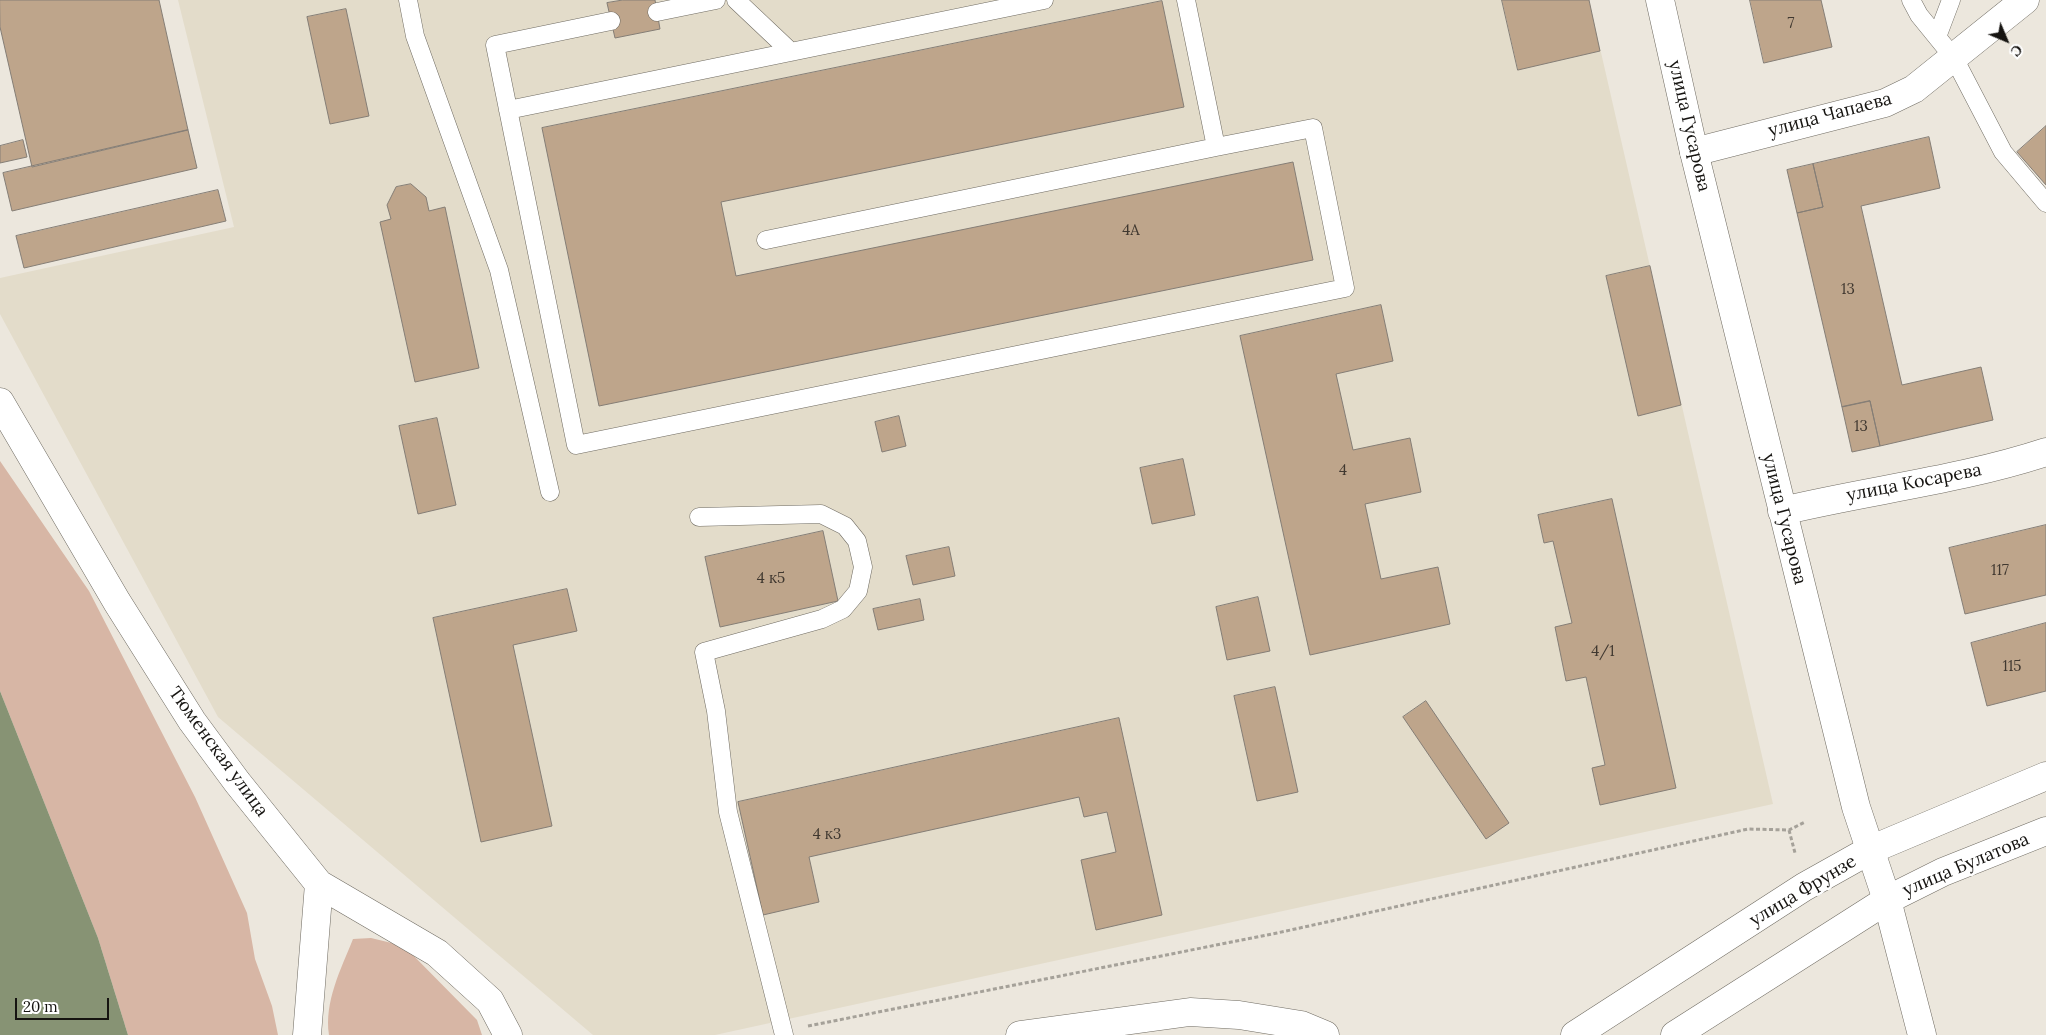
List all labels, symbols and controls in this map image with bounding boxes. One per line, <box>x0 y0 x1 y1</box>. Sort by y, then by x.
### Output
house number: 7 <box>1788 15 1794 33</box>
north arrow <box>1981 15 2031 65</box>
text: С <box>2007 41 2026 60</box>
street label: улица Гусарова <box>1663 58 1715 194</box>
street label: улица Чапаева <box>1766 88 1894 142</box>
house number: 4А <box>1122 222 1140 240</box>
house number: 13 <box>1841 281 1855 299</box>
house number: 13 <box>1854 418 1868 436</box>
street label: улица Гусарова <box>1757 451 1811 587</box>
street label: улица Косарева <box>1845 459 1983 507</box>
house number: 4 <box>1339 462 1347 480</box>
house number: 117 <box>1991 562 2009 580</box>
house number: 4 к5 <box>757 570 785 588</box>
house number: 4/1 <box>1591 643 1615 661</box>
house number: 115 <box>2002 658 2022 676</box>
street label: Тюменская улица <box>164 683 272 821</box>
house number: 4 к3 <box>813 826 841 844</box>
street label: улица Булатова <box>1900 829 2032 901</box>
street label: улица Фрунзе <box>1746 851 1860 931</box>
scale bar <box>18 988 111 1020</box>
text: 20 m <box>23 997 58 1016</box>

